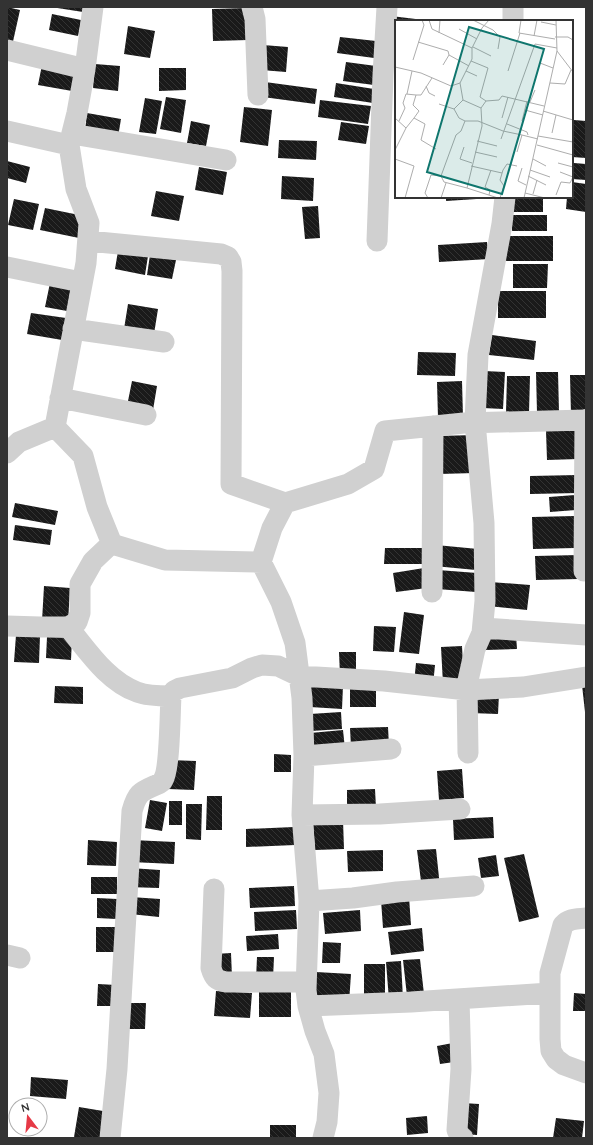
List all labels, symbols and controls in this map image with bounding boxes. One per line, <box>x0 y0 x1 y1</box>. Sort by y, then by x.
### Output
inset map <box>395 20 573 198</box>
north arrow <box>8 1097 48 1137</box>
text: N <box>19 1100 31 1115</box>

